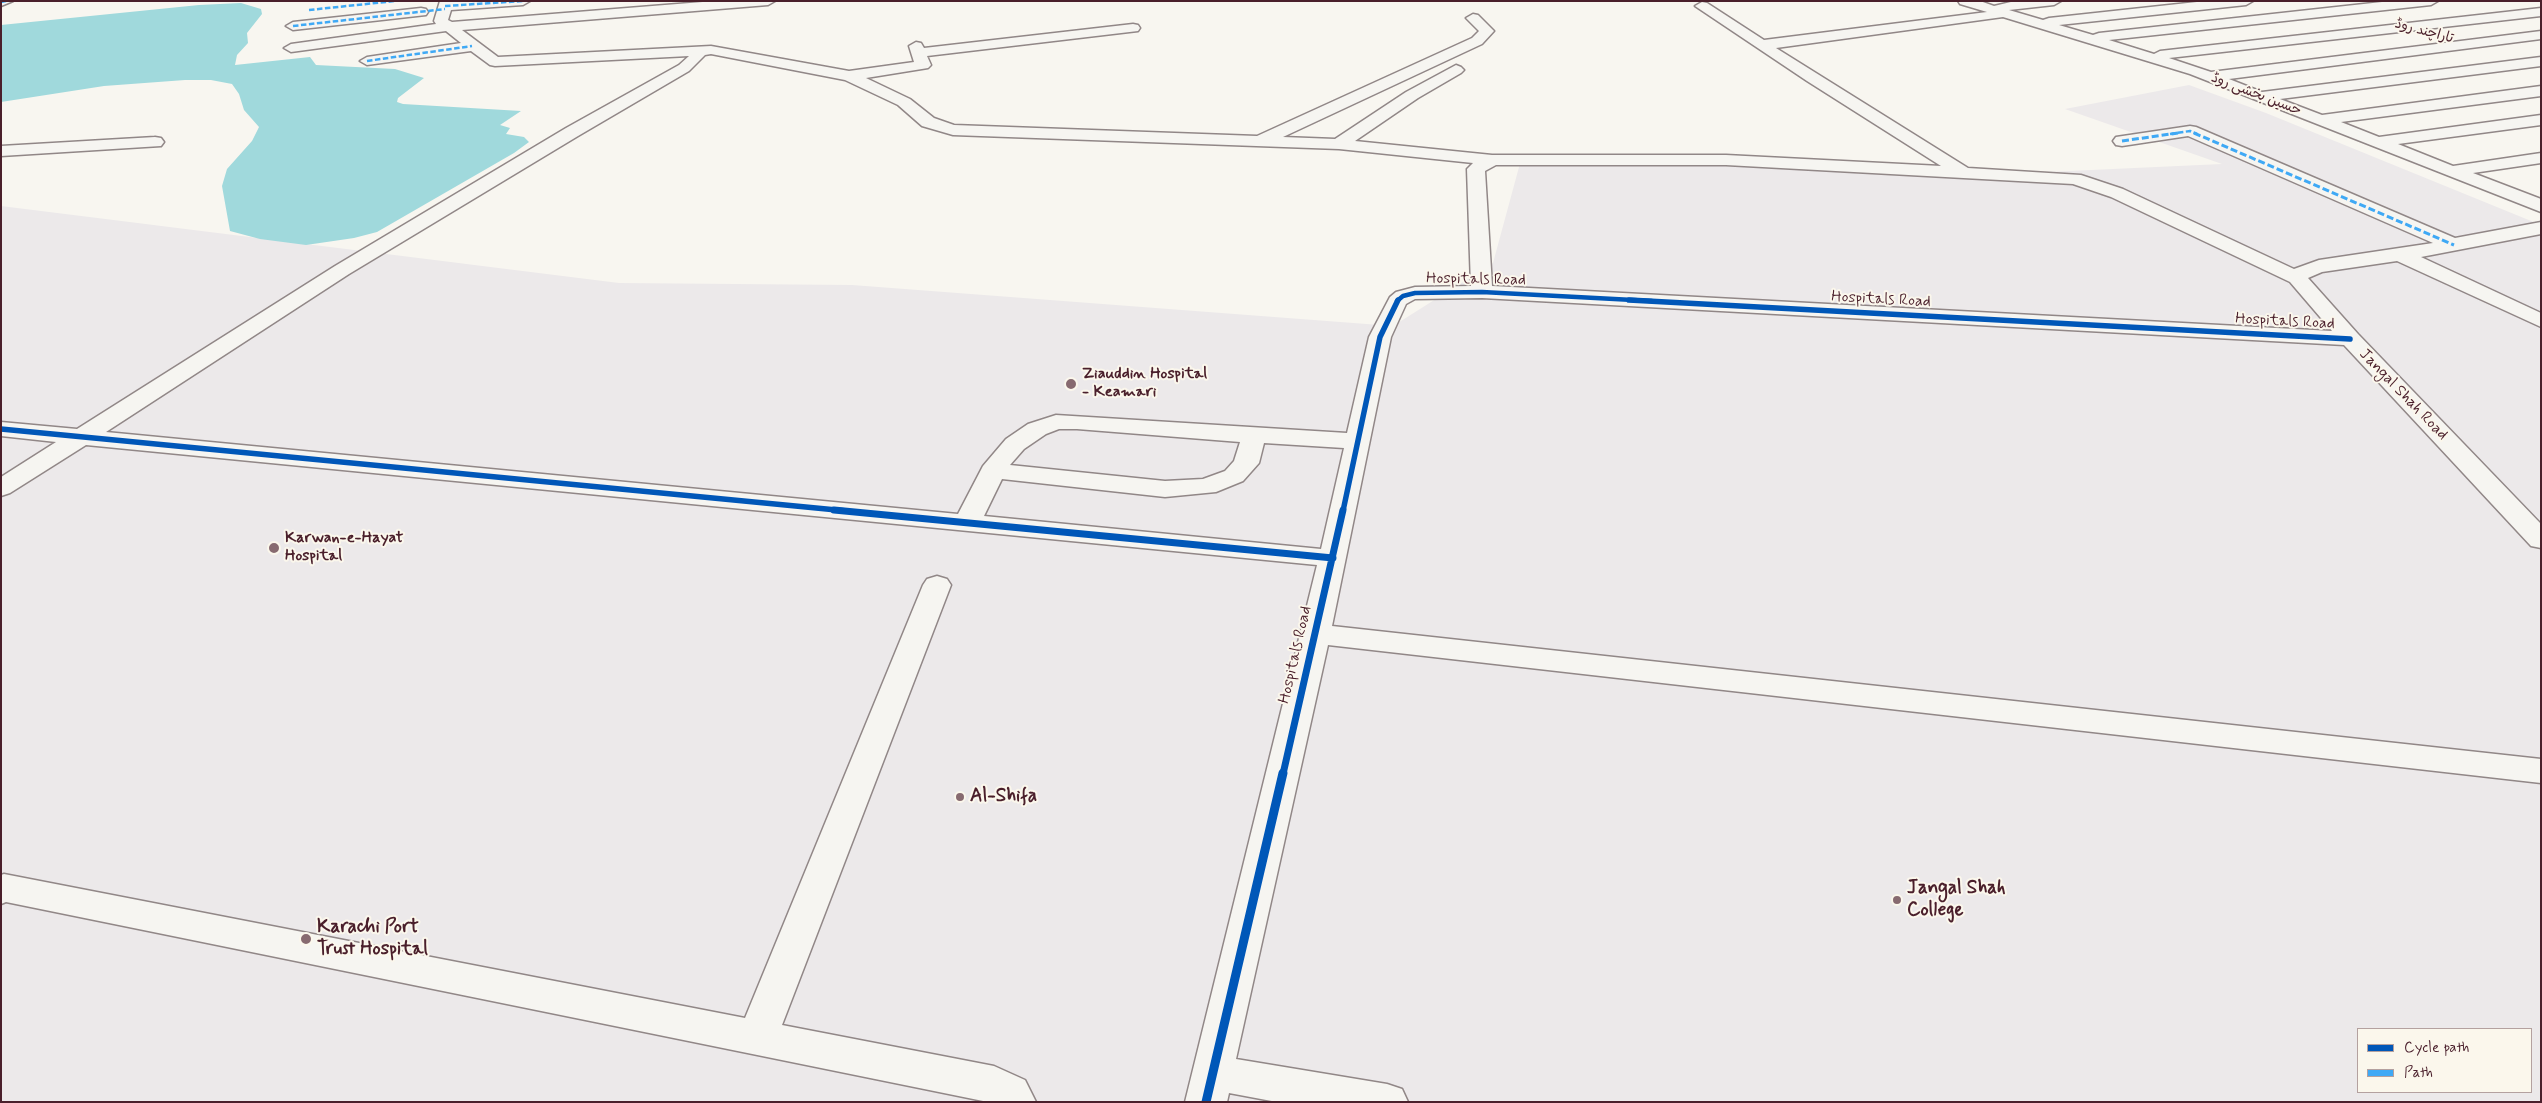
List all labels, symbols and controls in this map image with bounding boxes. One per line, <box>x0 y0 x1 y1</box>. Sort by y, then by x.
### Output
street label: تاراچند روڈ <box>2393 16 2455 48</box>
street label: حسین بخشی روڈ <box>2209 70 2303 120</box>
street label: Hospitals Road <box>1426 270 1526 290</box>
street label: Hospitals Road <box>1831 288 1931 312</box>
street label: Hospitals Road <box>2235 310 2335 334</box>
street label: Jangal Shah Road <box>2355 345 2451 445</box>
place label: Ziauddin Hospital - Keamari <box>1082 365 1207 403</box>
marker: Ziauddin Hospital - Keamari <box>1064 377 1078 391</box>
place label: Karwan-e-Hayat Hospital <box>285 529 403 567</box>
marker: Karwan-e-Hayat Hospital <box>267 541 281 555</box>
street label: Hospitals Road <box>1275 604 1317 706</box>
place label: Al-Shifa <box>970 786 1037 808</box>
marker: Al-Shifa <box>954 791 966 803</box>
place label: Jangal Shah College <box>1907 878 2006 922</box>
marker: Jangal Shah College <box>1891 894 1903 906</box>
place label: Karachi Port Trust Hospital <box>317 917 428 961</box>
marker: Karachi Port Trust Hospital <box>299 932 313 946</box>
legend <box>2357 1028 2532 1093</box>
text: Cycle path <box>2404 1038 2469 1058</box>
text: Path <box>2404 1063 2433 1083</box>

